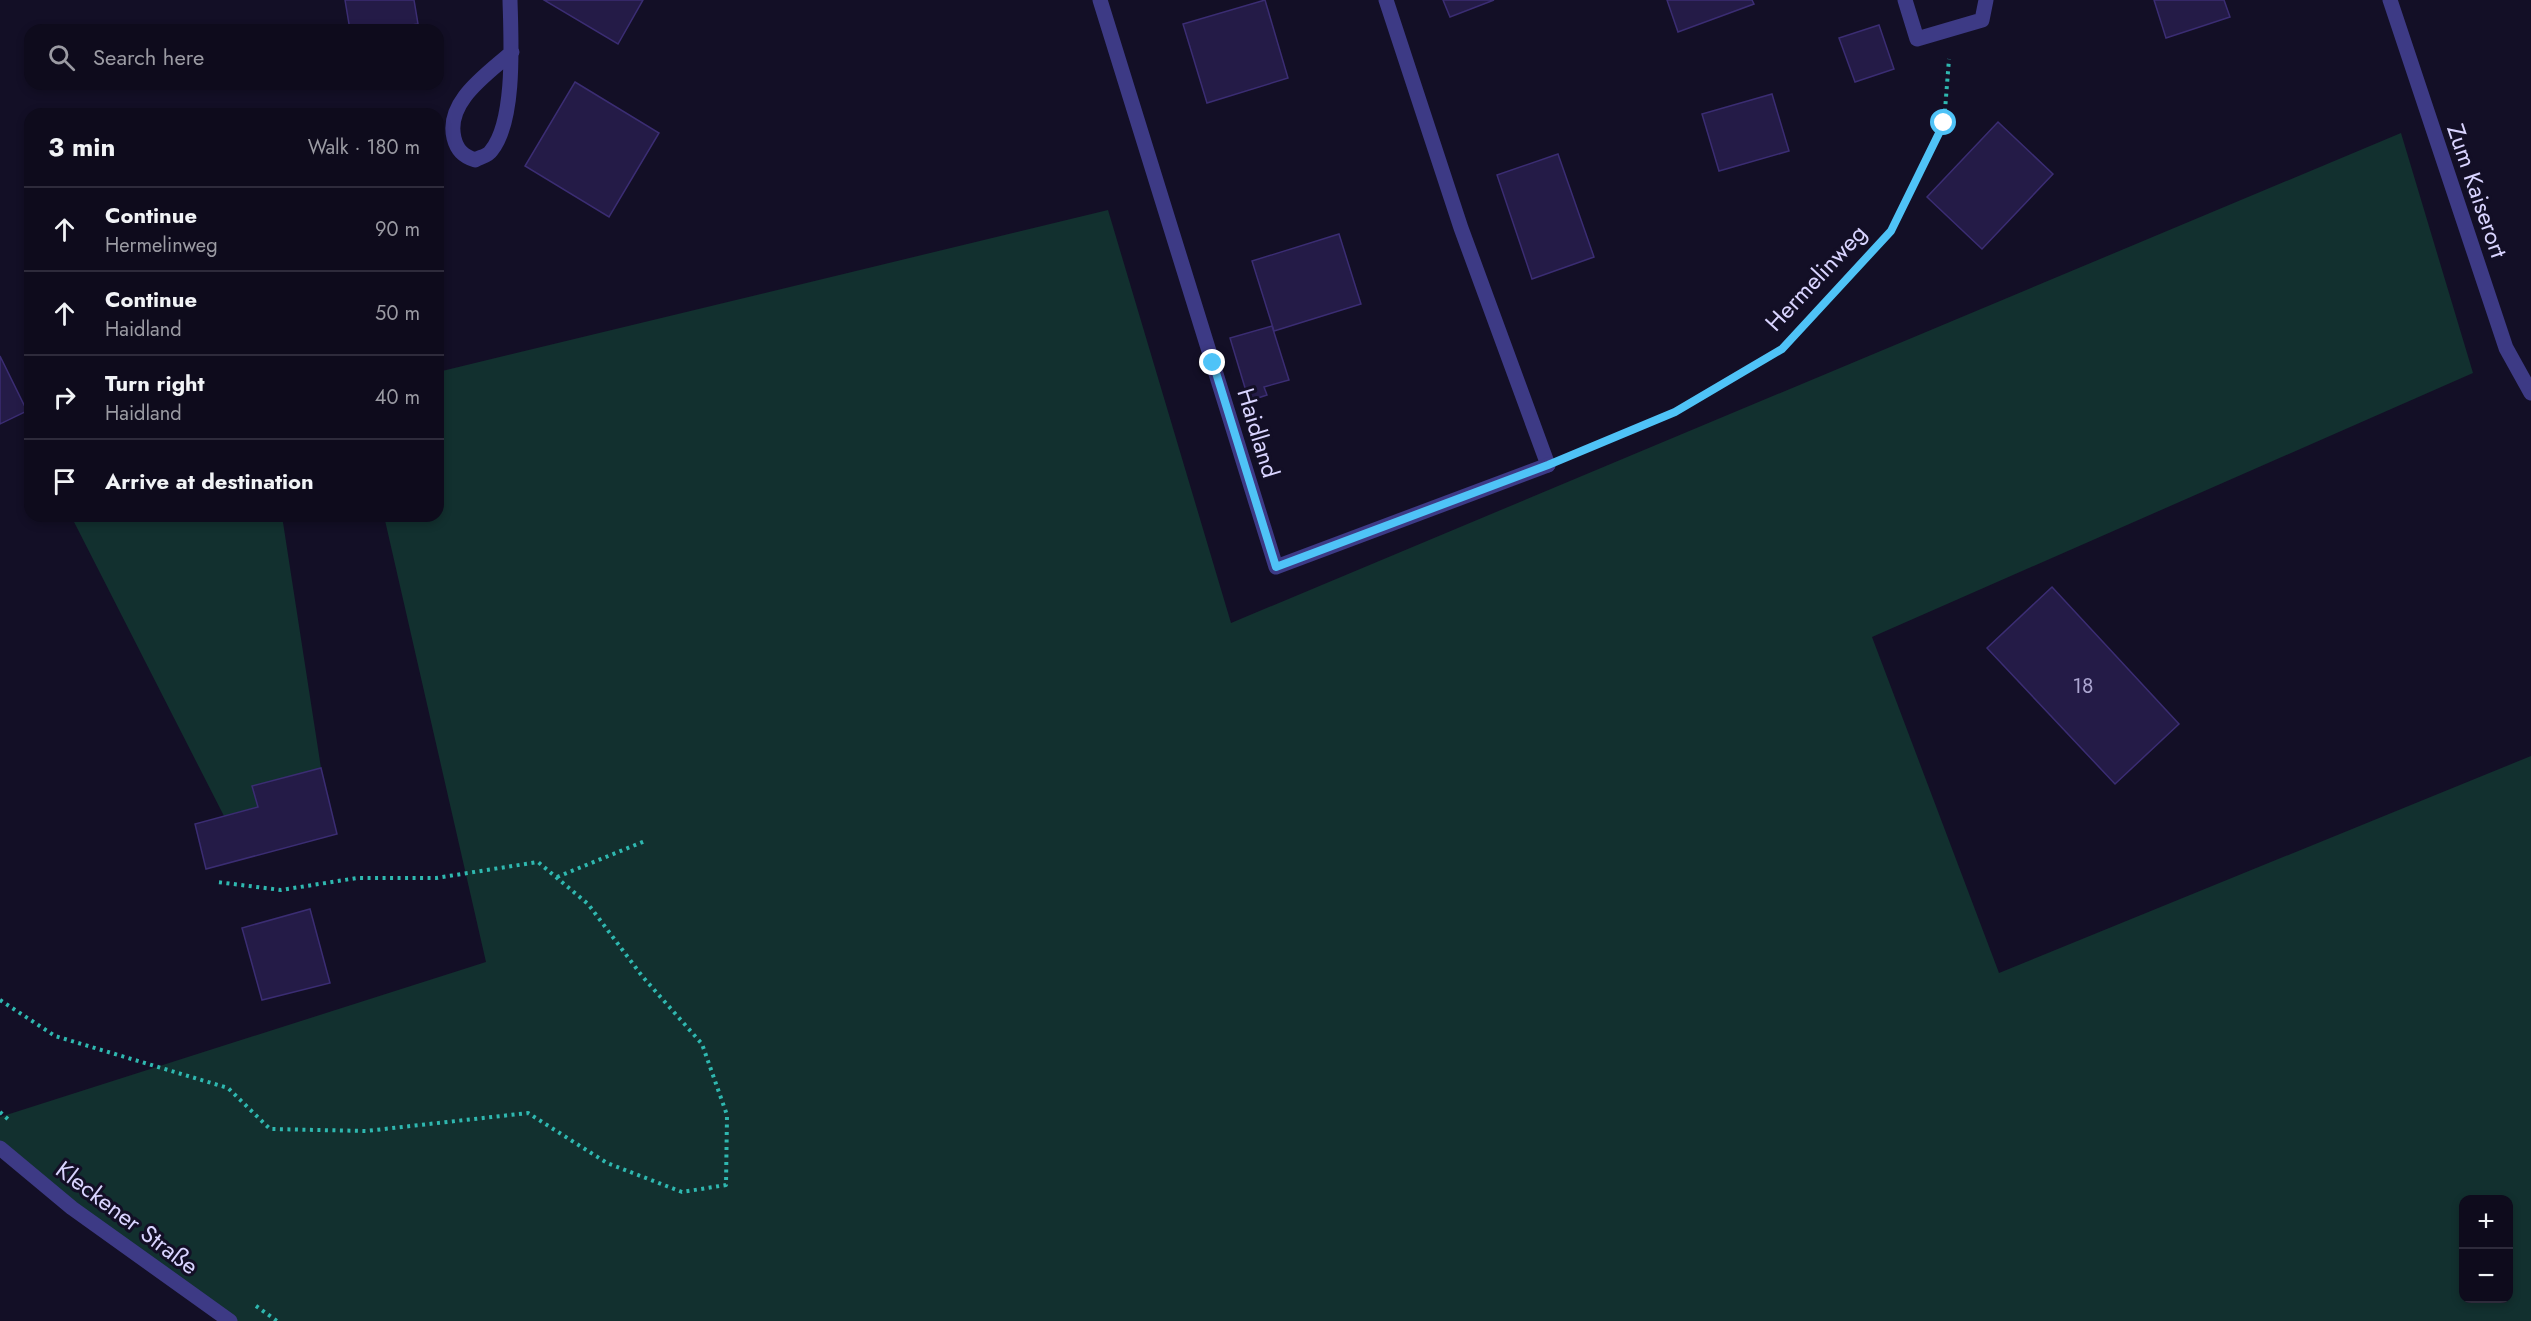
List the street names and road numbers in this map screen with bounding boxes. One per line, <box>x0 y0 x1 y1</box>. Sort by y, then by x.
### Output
street label: Zum Kaiserort <box>2438 119 2517 263</box>
street label: Hermelinweg <box>1757 216 1874 339</box>
street label: Haidland <box>1228 384 1289 482</box>
street label: Kleckener Straße <box>49 1152 206 1283</box>

